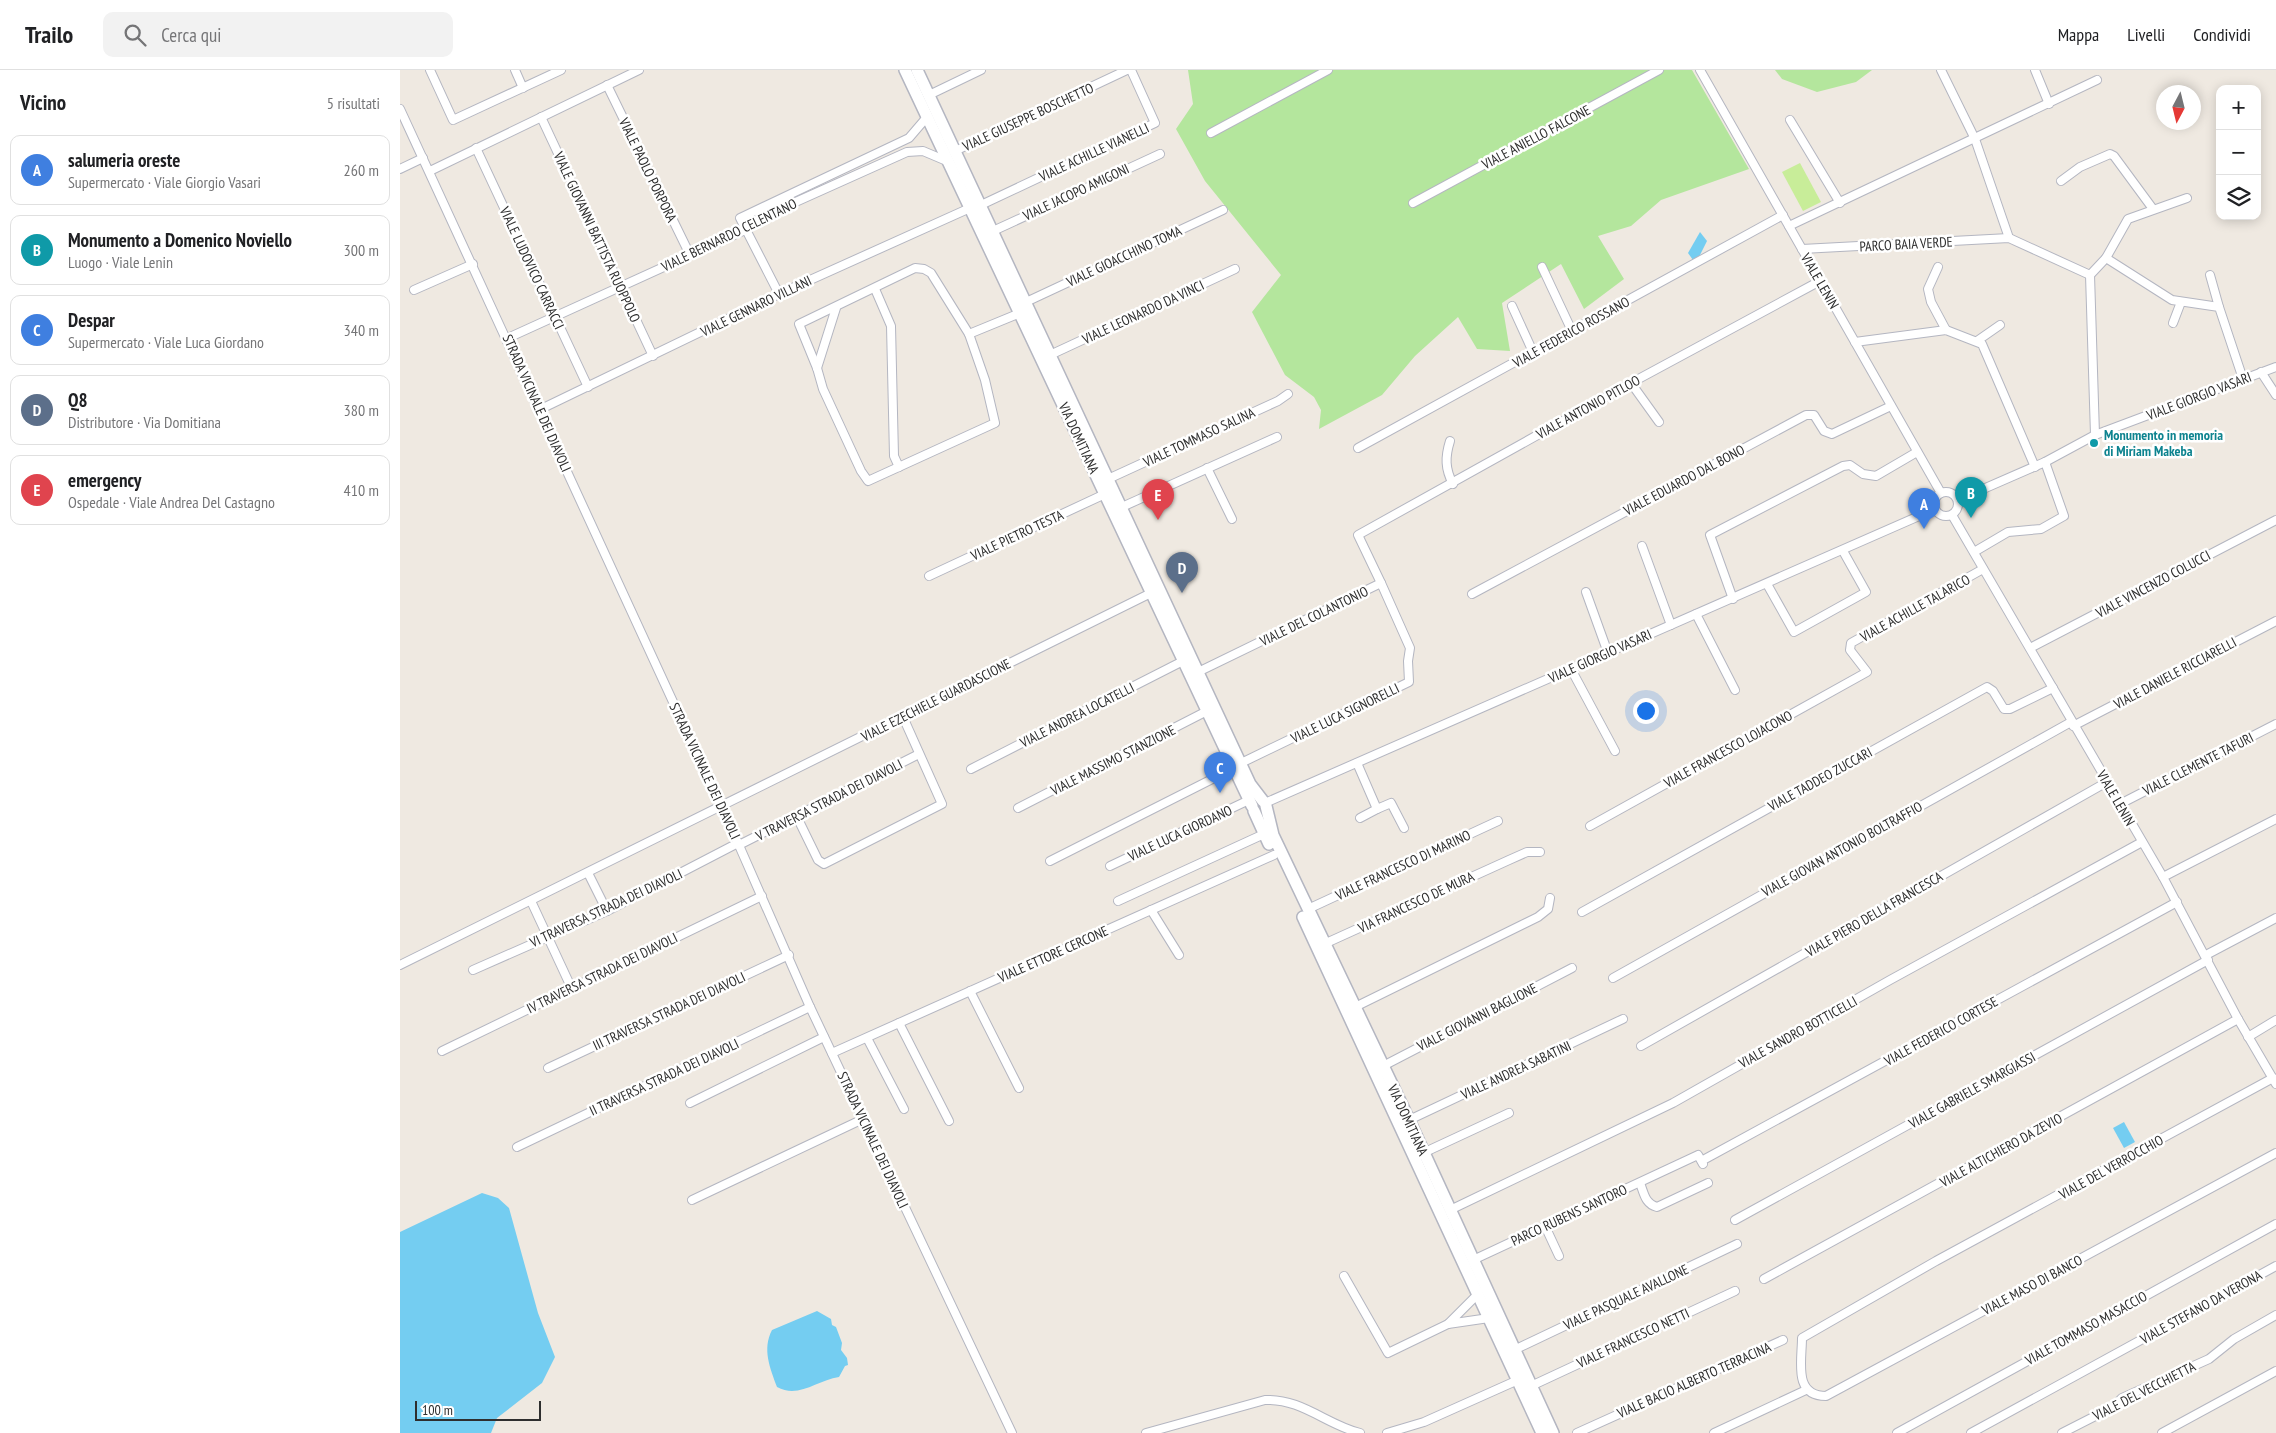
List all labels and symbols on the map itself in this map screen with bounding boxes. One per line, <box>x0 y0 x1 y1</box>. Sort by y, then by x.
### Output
street label: VIALE GIUSEPPE BOSCHETTO <box>959 79 1097 156</box>
north arrow <box>2156 85 2201 130</box>
street label: VIALE ANIELLO FALCONE <box>1478 101 1593 174</box>
street label: VIALE PAOLO PORPORA <box>615 114 681 225</box>
street label: VIALE ACHILLE VIANELLI <box>1035 119 1152 186</box>
street label: VIALE GIOVANNI BATTISTA RUOPPOLO <box>549 148 645 325</box>
street label: VIALE JACOPO AMIGONI <box>1019 159 1132 225</box>
street label: VIALE BERNARDO CELENTANO <box>657 194 800 276</box>
street label: VIALE LUDOVICO CARRACCI <box>495 203 568 332</box>
street label: VIALE GIOACCHINO TOMA <box>1063 221 1185 291</box>
street label: PARCO BAIA VERDE <box>1859 233 1953 255</box>
street label: VIALE LENIN <box>1796 249 1843 312</box>
street label: VIALE GENNARO VILLANI <box>697 271 814 341</box>
street label: VIALE LEONARDO DA VINCI <box>1078 276 1207 349</box>
street label: VIALE FEDERICO ROSSANO <box>1509 292 1633 372</box>
street label: STRADA VICINALE DEI DIAVOLI <box>499 331 575 475</box>
street label: VIALE GIORGIO VASARI <box>2143 368 2254 425</box>
street label: VIALE ANTONIO PITLOO <box>1532 371 1643 443</box>
street label: VIA DOMITIANA <box>1054 399 1103 477</box>
street label: VIALE TOMMASO SALINA <box>1139 403 1258 471</box>
place label: Monumento in memoria di Miriam Makeba <box>2104 426 2223 460</box>
marker: Monumento in memoria di Miriam Makeba <box>2088 437 2100 449</box>
street label: VIALE EDUARDO DAL BONO <box>1619 440 1748 520</box>
pin: B <box>1955 477 1987 518</box>
pin: E <box>1142 479 1174 520</box>
pin: A <box>1908 488 1940 529</box>
street label: VIALE PIETRO TESTA <box>967 506 1066 565</box>
street label: VIALE VINCENZO COLUCCI <box>2092 546 2213 622</box>
pin: D <box>1166 552 1198 593</box>
street label: VIALE ACHILLE TALARICO <box>1856 570 1973 646</box>
street label: VIALE DEL COLANTONIO <box>1256 582 1371 651</box>
street label: VIALE GIORGIO VASARI <box>1545 625 1654 687</box>
street label: VIALE DANIELE RICCIARELLI <box>2110 633 2239 713</box>
street label: VIALE EZECHIELE GUARDASCIONE <box>857 654 1014 746</box>
street label: VIALE ANDREA LOCATELLI <box>1016 678 1137 752</box>
street label: VIALE LUCA SIGNORELLI <box>1287 679 1402 747</box>
your location <box>1633 698 1659 724</box>
street label: STRADA VICINALE DEI DIAVOLI <box>665 700 745 842</box>
street label: VIALE FRANCESCO LOJACONO <box>1660 706 1796 792</box>
street label: VIALE MASSIMO STANZIONE <box>1047 721 1178 800</box>
street label: VIALE CLEMENTE TAFURI <box>2139 728 2256 800</box>
street label: VIALE TADDEO ZUCCARI <box>1764 743 1875 816</box>
pin: C <box>1204 752 1236 793</box>
street label: V TRAVERSA STRADA DEI DIAVOLI <box>752 755 905 845</box>
street label: VIALE LENIN <box>2092 766 2139 829</box>
street label: VIALE GIOVAN ANTONIO BOLTRAFFIO <box>1758 797 1926 901</box>
street label: VIALE LUCA GIORDANO <box>1124 801 1235 865</box>
street label: VIALE FRANCESCO DI MARINO <box>1332 826 1474 905</box>
street label: VI TRAVERSA STRADA DEI DIAVOLI <box>526 865 685 952</box>
street label: VIA FRANCESCO DE MURA <box>1354 867 1477 937</box>
street label: VIALE PIERO DELLA FRANCESCA <box>1801 867 1946 961</box>
street label: VIALE ETTORE CERCONE <box>994 922 1111 987</box>
street label: IV TRAVERSA STRADA DEI DIAVOLI <box>524 929 680 1017</box>
street label: III TRAVERSA STRADA DEI DIAVOLI <box>590 968 748 1054</box>
street label: VIALE GIOVANNI BAGLIONE <box>1413 979 1540 1056</box>
street label: VIALE SANDRO BOTTICELLI <box>1735 992 1860 1073</box>
street label: VIALE FEDERICO CORTESE <box>1880 992 2001 1070</box>
street label: II TRAVERSA STRADA DEI DIAVOLI <box>586 1034 742 1120</box>
street label: VIALE ANDREA SABATINI <box>1457 1037 1574 1104</box>
street label: VIALE GABRIELE SMARGIASSI <box>1905 1048 2038 1133</box>
street label: STRADA VICINALE DEI DIAVOLI <box>833 1069 913 1211</box>
street label: VIA DOMITIANA <box>1383 1081 1432 1159</box>
street label: VIALE ALTICHIERO DA ZEVIO <box>1936 1109 2066 1192</box>
street label: VIALE DEL VERROCCHIO <box>2055 1131 2167 1204</box>
street label: PARCO RUBENS SANTORO <box>1508 1180 1630 1250</box>
street label: VIALE MASO DI BANCO <box>1978 1251 2086 1320</box>
street label: VIALE PASQUALE AVALLONE <box>1560 1260 1691 1334</box>
street label: VIALE STEFANO DA VERONA <box>2136 1266 2265 1348</box>
street label: VIALE TOMMASO MASACCIO <box>2021 1287 2150 1369</box>
street label: VIALE FRANCESCO NETTI <box>1573 1304 1692 1372</box>
street label: VIALE BACIO ALBERTO TERRACINA <box>1613 1338 1774 1423</box>
street label: VIALE DEL VECCHIETTA <box>2089 1357 2199 1425</box>
scale bar <box>415 1398 541 1421</box>

